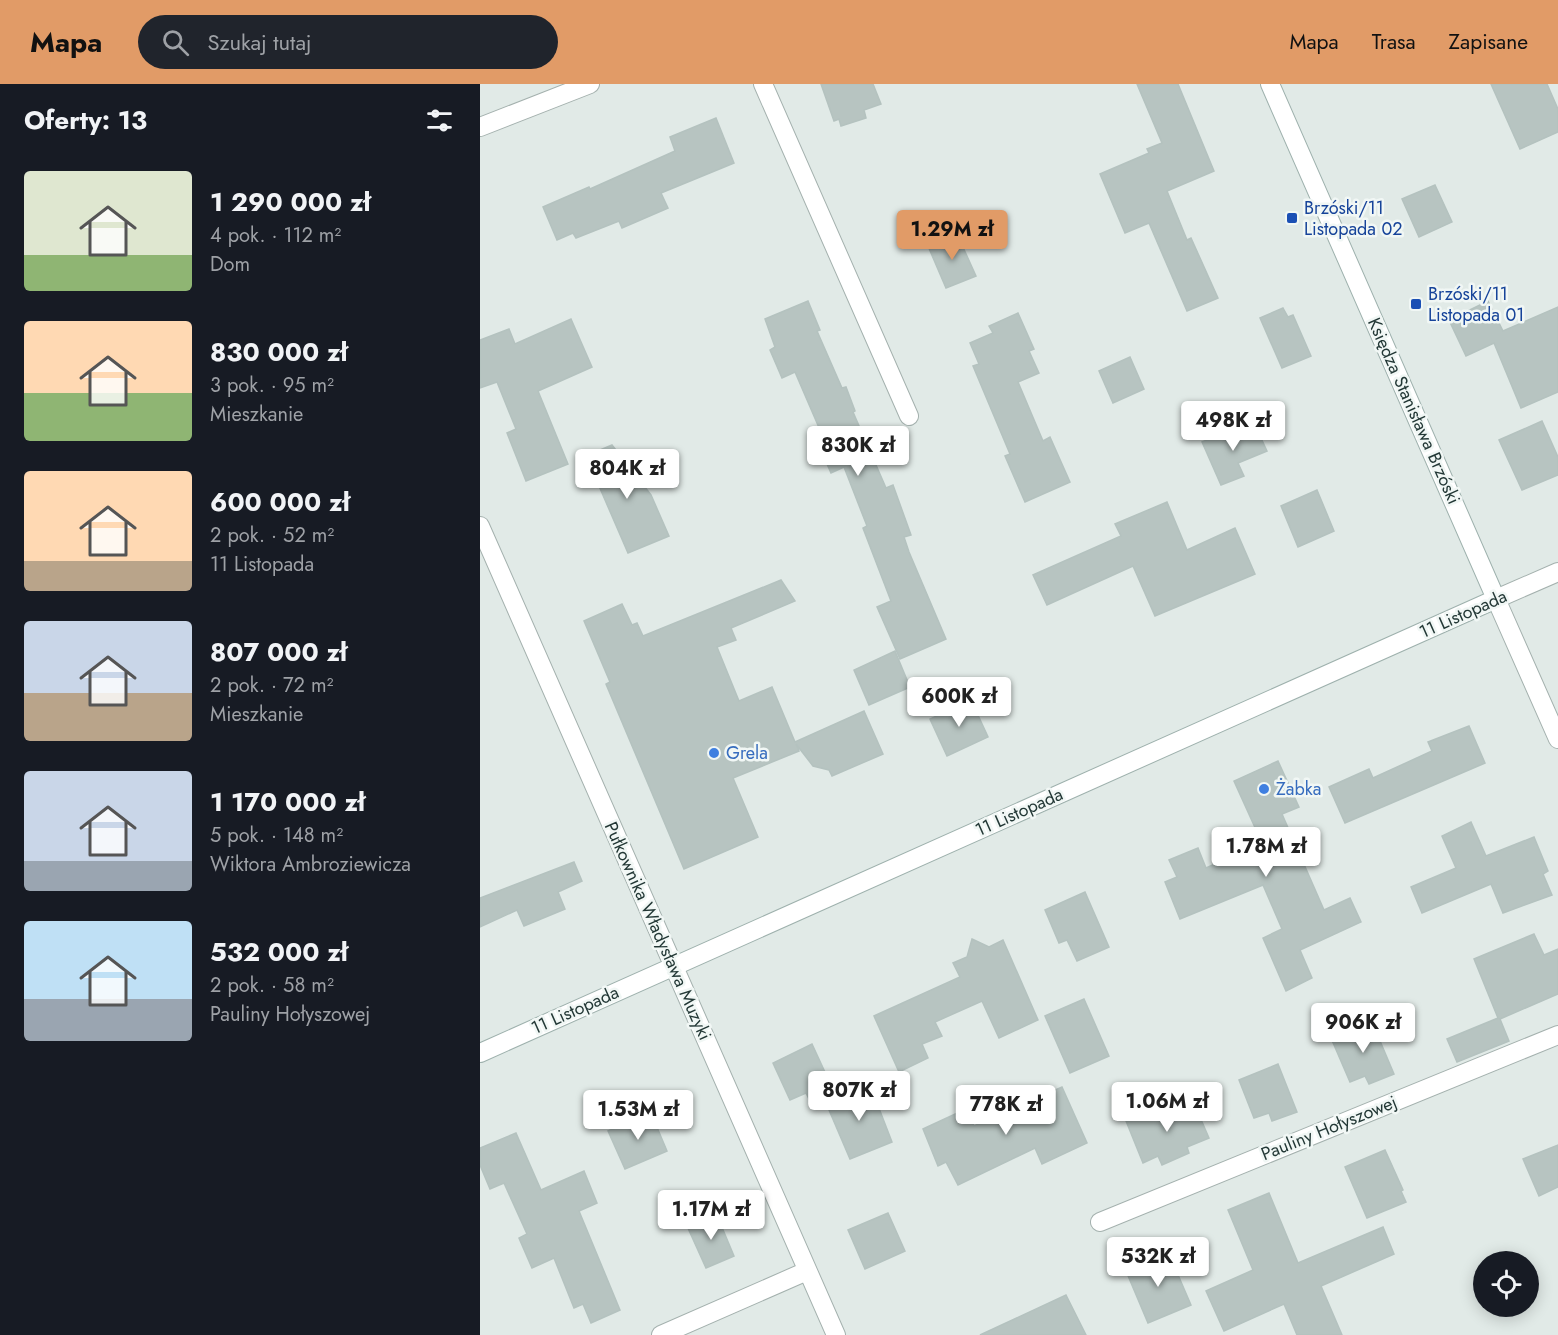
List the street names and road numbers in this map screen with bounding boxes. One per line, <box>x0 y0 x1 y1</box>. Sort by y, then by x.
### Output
street label: Księdza Stanisława Brzóski <box>1361 314 1467 508</box>
street label: 11 Listopada <box>1415 583 1511 645</box>
street label: 11 Listopada <box>971 781 1067 843</box>
street label: Pułkownika Władysława Muzyki <box>598 818 718 1044</box>
street label: 11 Listopada <box>527 979 623 1041</box>
street label: Pauliny Hołyszowej <box>1257 1089 1401 1167</box>

